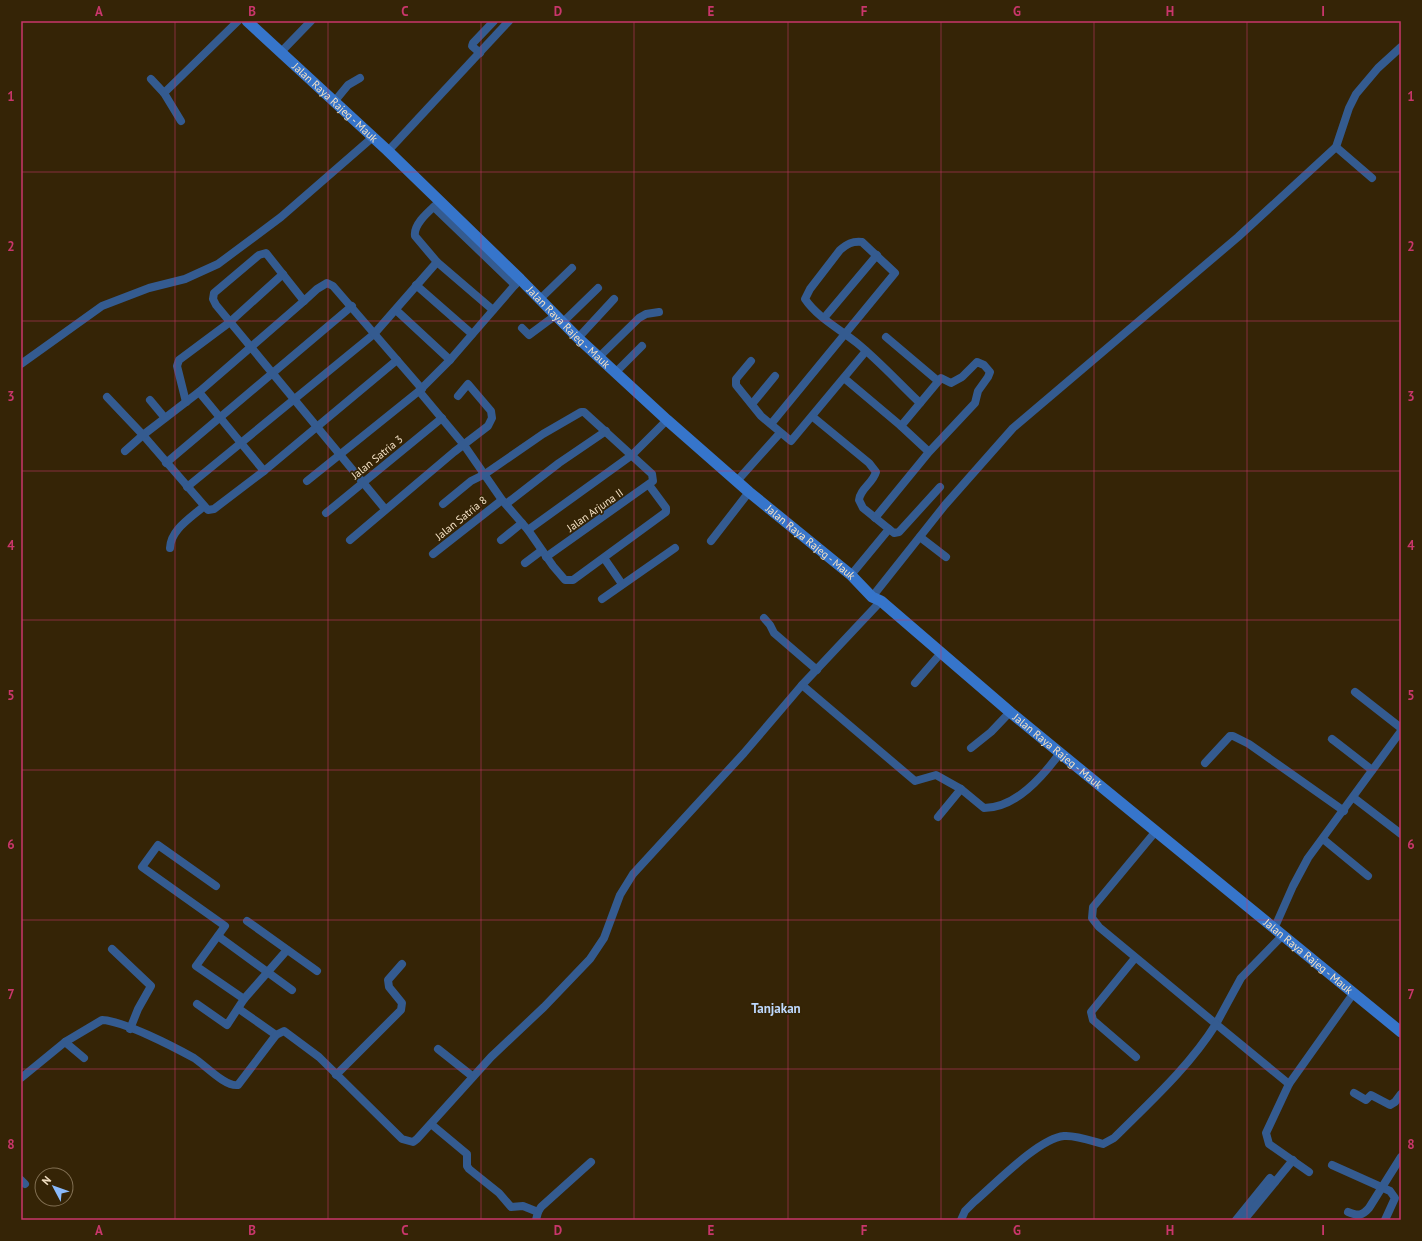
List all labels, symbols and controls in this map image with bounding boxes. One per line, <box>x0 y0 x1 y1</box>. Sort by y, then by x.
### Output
text: A <box>95 3 103 20</box>
text: B <box>248 3 256 20</box>
text: C <box>401 3 409 20</box>
text: D <box>554 3 562 20</box>
text: E <box>708 3 715 20</box>
text: F <box>861 3 868 20</box>
text: G <box>1013 3 1021 20</box>
text: H <box>1166 3 1174 20</box>
text: I <box>1321 3 1325 20</box>
street label: Jalan Raya Rajeg - Mauk <box>289 59 381 146</box>
text: 1 <box>7 88 15 105</box>
text: 1 <box>1407 88 1415 105</box>
text: 2 <box>7 238 15 255</box>
text: 2 <box>1407 238 1415 255</box>
street label: Jalan Raya Rajeg - Mauk <box>523 282 614 372</box>
text: 3 <box>7 388 15 405</box>
text: 3 <box>1407 388 1415 405</box>
street label: Jalan Satria 3 <box>348 432 406 483</box>
street label: Jalan Arjuna II <box>563 485 626 535</box>
street label: Jalan Satria 8 <box>432 493 490 544</box>
street label: Jalan Raya Rajeg - Mauk <box>762 501 859 583</box>
text: 4 <box>7 537 15 554</box>
text: 4 <box>1407 537 1415 554</box>
text: 5 <box>7 687 15 704</box>
text: 5 <box>1407 687 1415 704</box>
street label: Jalan Raya Rajeg - Mauk <box>1009 710 1106 792</box>
text: 6 <box>7 836 15 853</box>
text: 6 <box>1407 836 1415 853</box>
street label: Jalan Raya Rajeg - Mauk <box>1260 915 1356 997</box>
text: 7 <box>7 986 15 1003</box>
text: 7 <box>1407 986 1415 1003</box>
district label: Tanjakan <box>751 1000 801 1017</box>
text: 8 <box>7 1136 15 1153</box>
text: 8 <box>1407 1136 1415 1153</box>
north arrow <box>34 1167 74 1207</box>
text: N <box>39 1173 54 1188</box>
text: A <box>95 1222 103 1239</box>
text: B <box>248 1222 256 1239</box>
text: C <box>401 1222 409 1239</box>
text: D <box>554 1222 562 1239</box>
text: E <box>708 1222 715 1239</box>
text: F <box>861 1222 868 1239</box>
text: G <box>1013 1222 1021 1239</box>
text: H <box>1166 1222 1174 1239</box>
text: I <box>1321 1222 1325 1239</box>

